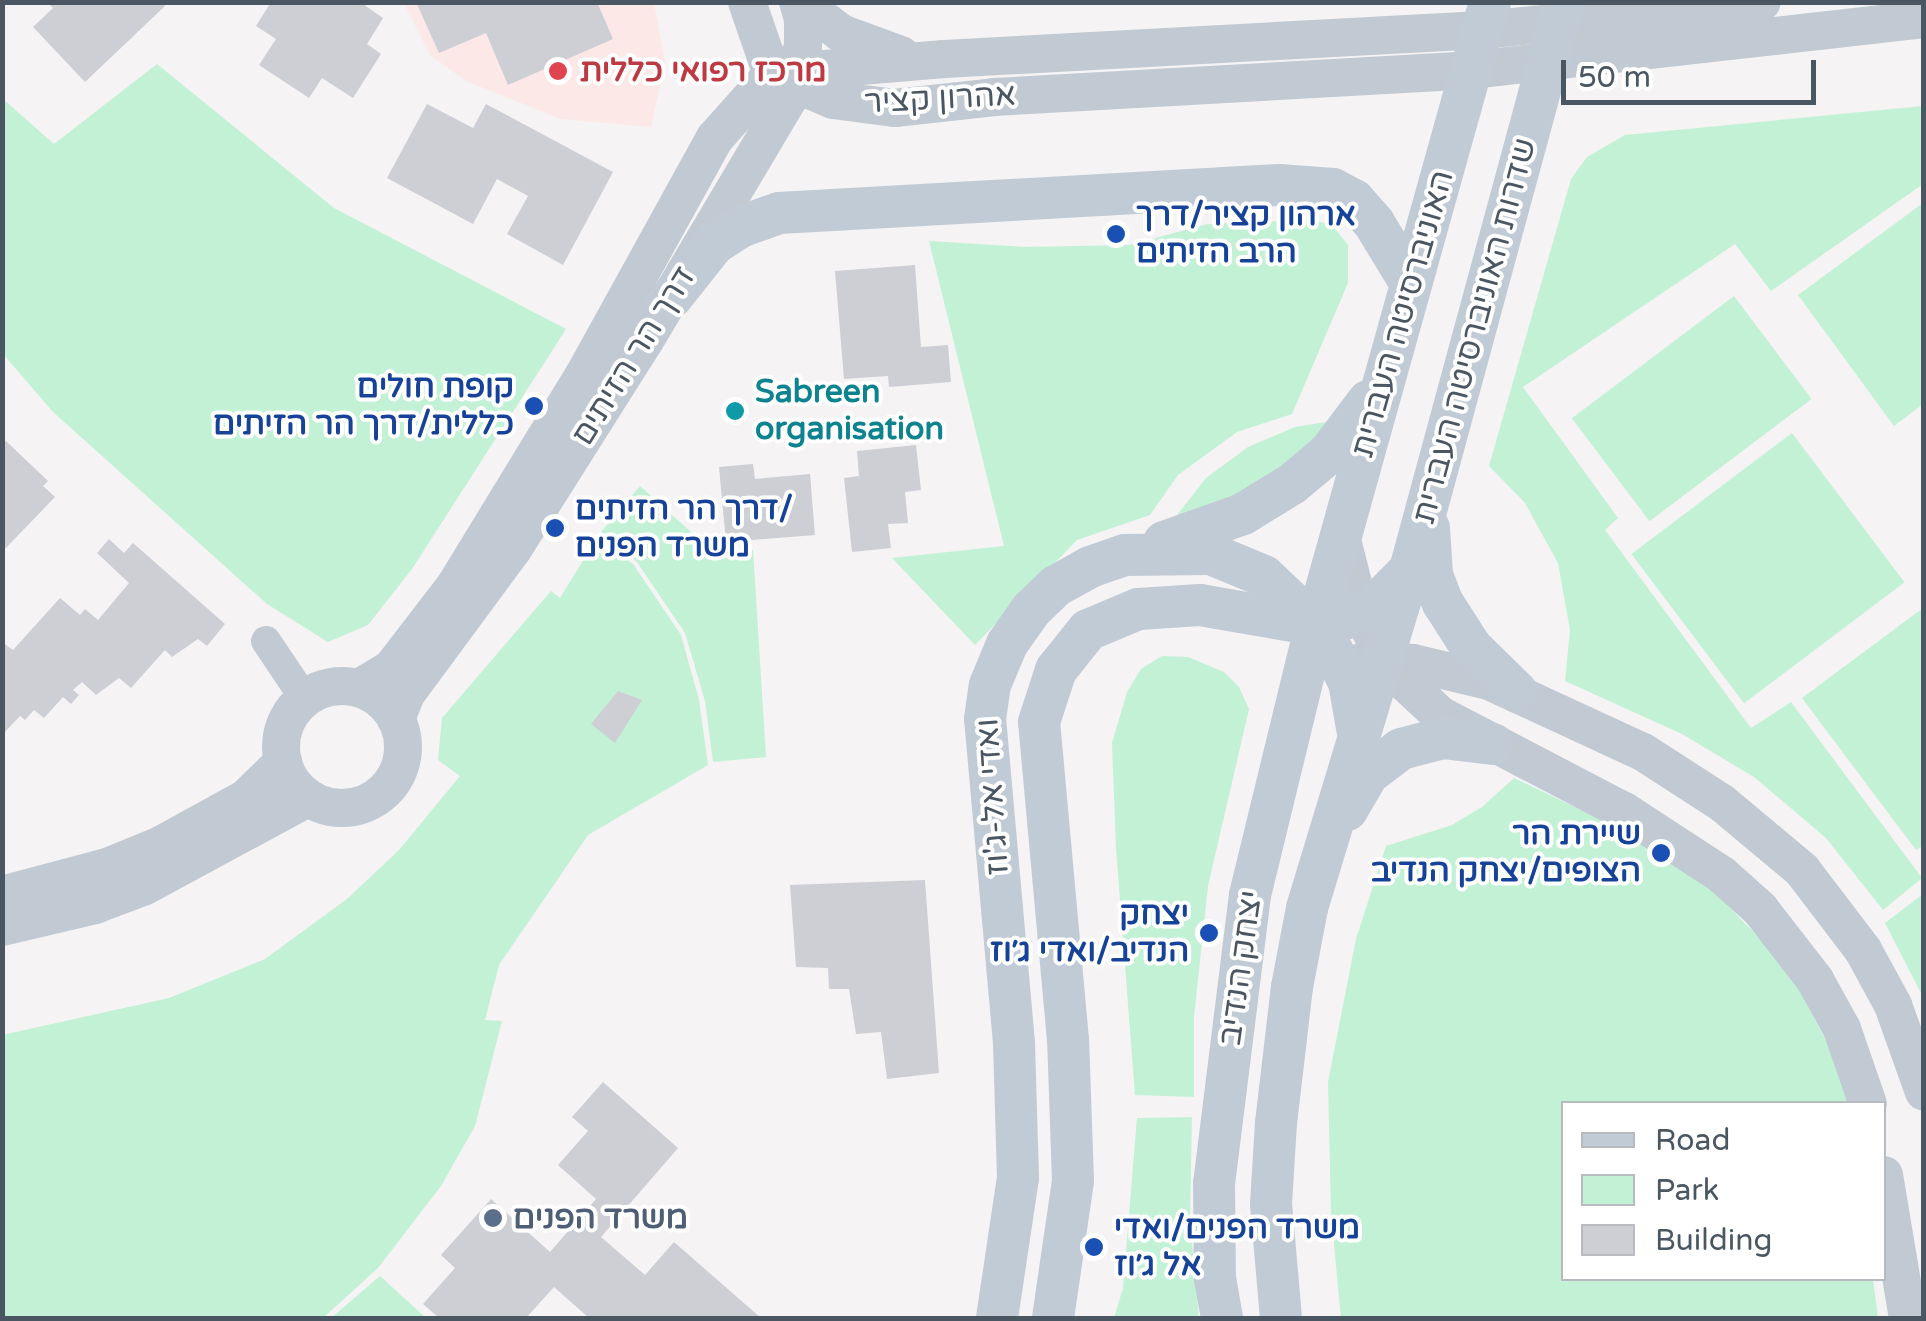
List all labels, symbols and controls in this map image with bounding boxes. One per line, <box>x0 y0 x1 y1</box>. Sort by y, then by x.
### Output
scale bar <box>1566 40 1821 102</box>
place label: מרכז רפואי כללית <box>580 52 826 90</box>
marker: מרכז רפואי כללית <box>545 58 571 84</box>
text: 50 m <box>1578 59 1651 96</box>
street label: אהרון קציר <box>863 76 1017 122</box>
street label: שדרות האוניברסיטה העברית <box>1405 134 1545 528</box>
street label: האוניברסיטה העברית <box>1344 166 1462 462</box>
place label: ארהון קציר/דרך הרב הזיתים <box>1136 197 1356 272</box>
marker: ארהון קציר/דרך הרב הזיתים <box>1105 223 1127 245</box>
street label: דרך הר הזיתים <box>564 259 704 453</box>
place label: קופת חולים כללית/דרך הר הזיתים <box>213 369 514 444</box>
place label: Sabreen organisation <box>755 374 944 449</box>
marker: קופת חולים כללית/דרך הר הזיתים <box>523 395 545 417</box>
marker: Sabreen organisation <box>724 400 746 422</box>
place label: דרך הר הזיתים/ משרד הפנים <box>575 491 793 566</box>
marker: דרך הר הזיתים/ משרד הפנים <box>544 517 566 539</box>
street label: ואדי אל-ג'וז <box>968 717 1018 877</box>
place label: שיירת הר הצופים/יצחק הנדיב <box>1371 816 1641 891</box>
marker: שיירת הר הצופים/יצחק הנדיב <box>1650 842 1672 864</box>
street label: יצחק הנדיב <box>1211 888 1271 1048</box>
place label: יצחק הנדיב/ואדי ג׳וז <box>990 896 1189 971</box>
marker: יצחק הנדיב/ואדי ג׳וז <box>1198 922 1220 944</box>
legend <box>1561 1101 1886 1281</box>
text: Road <box>1655 1122 1730 1159</box>
text: Park <box>1655 1172 1719 1209</box>
place label: משרד הפנים <box>513 1199 688 1237</box>
marker: משרד הפנים <box>482 1207 504 1229</box>
place label: משרד הפנים/ואדי אל ג׳וז <box>1114 1210 1360 1285</box>
text: Building <box>1655 1222 1772 1259</box>
marker: משרד הפנים/ואדי אל ג׳וז <box>1083 1236 1105 1258</box>

